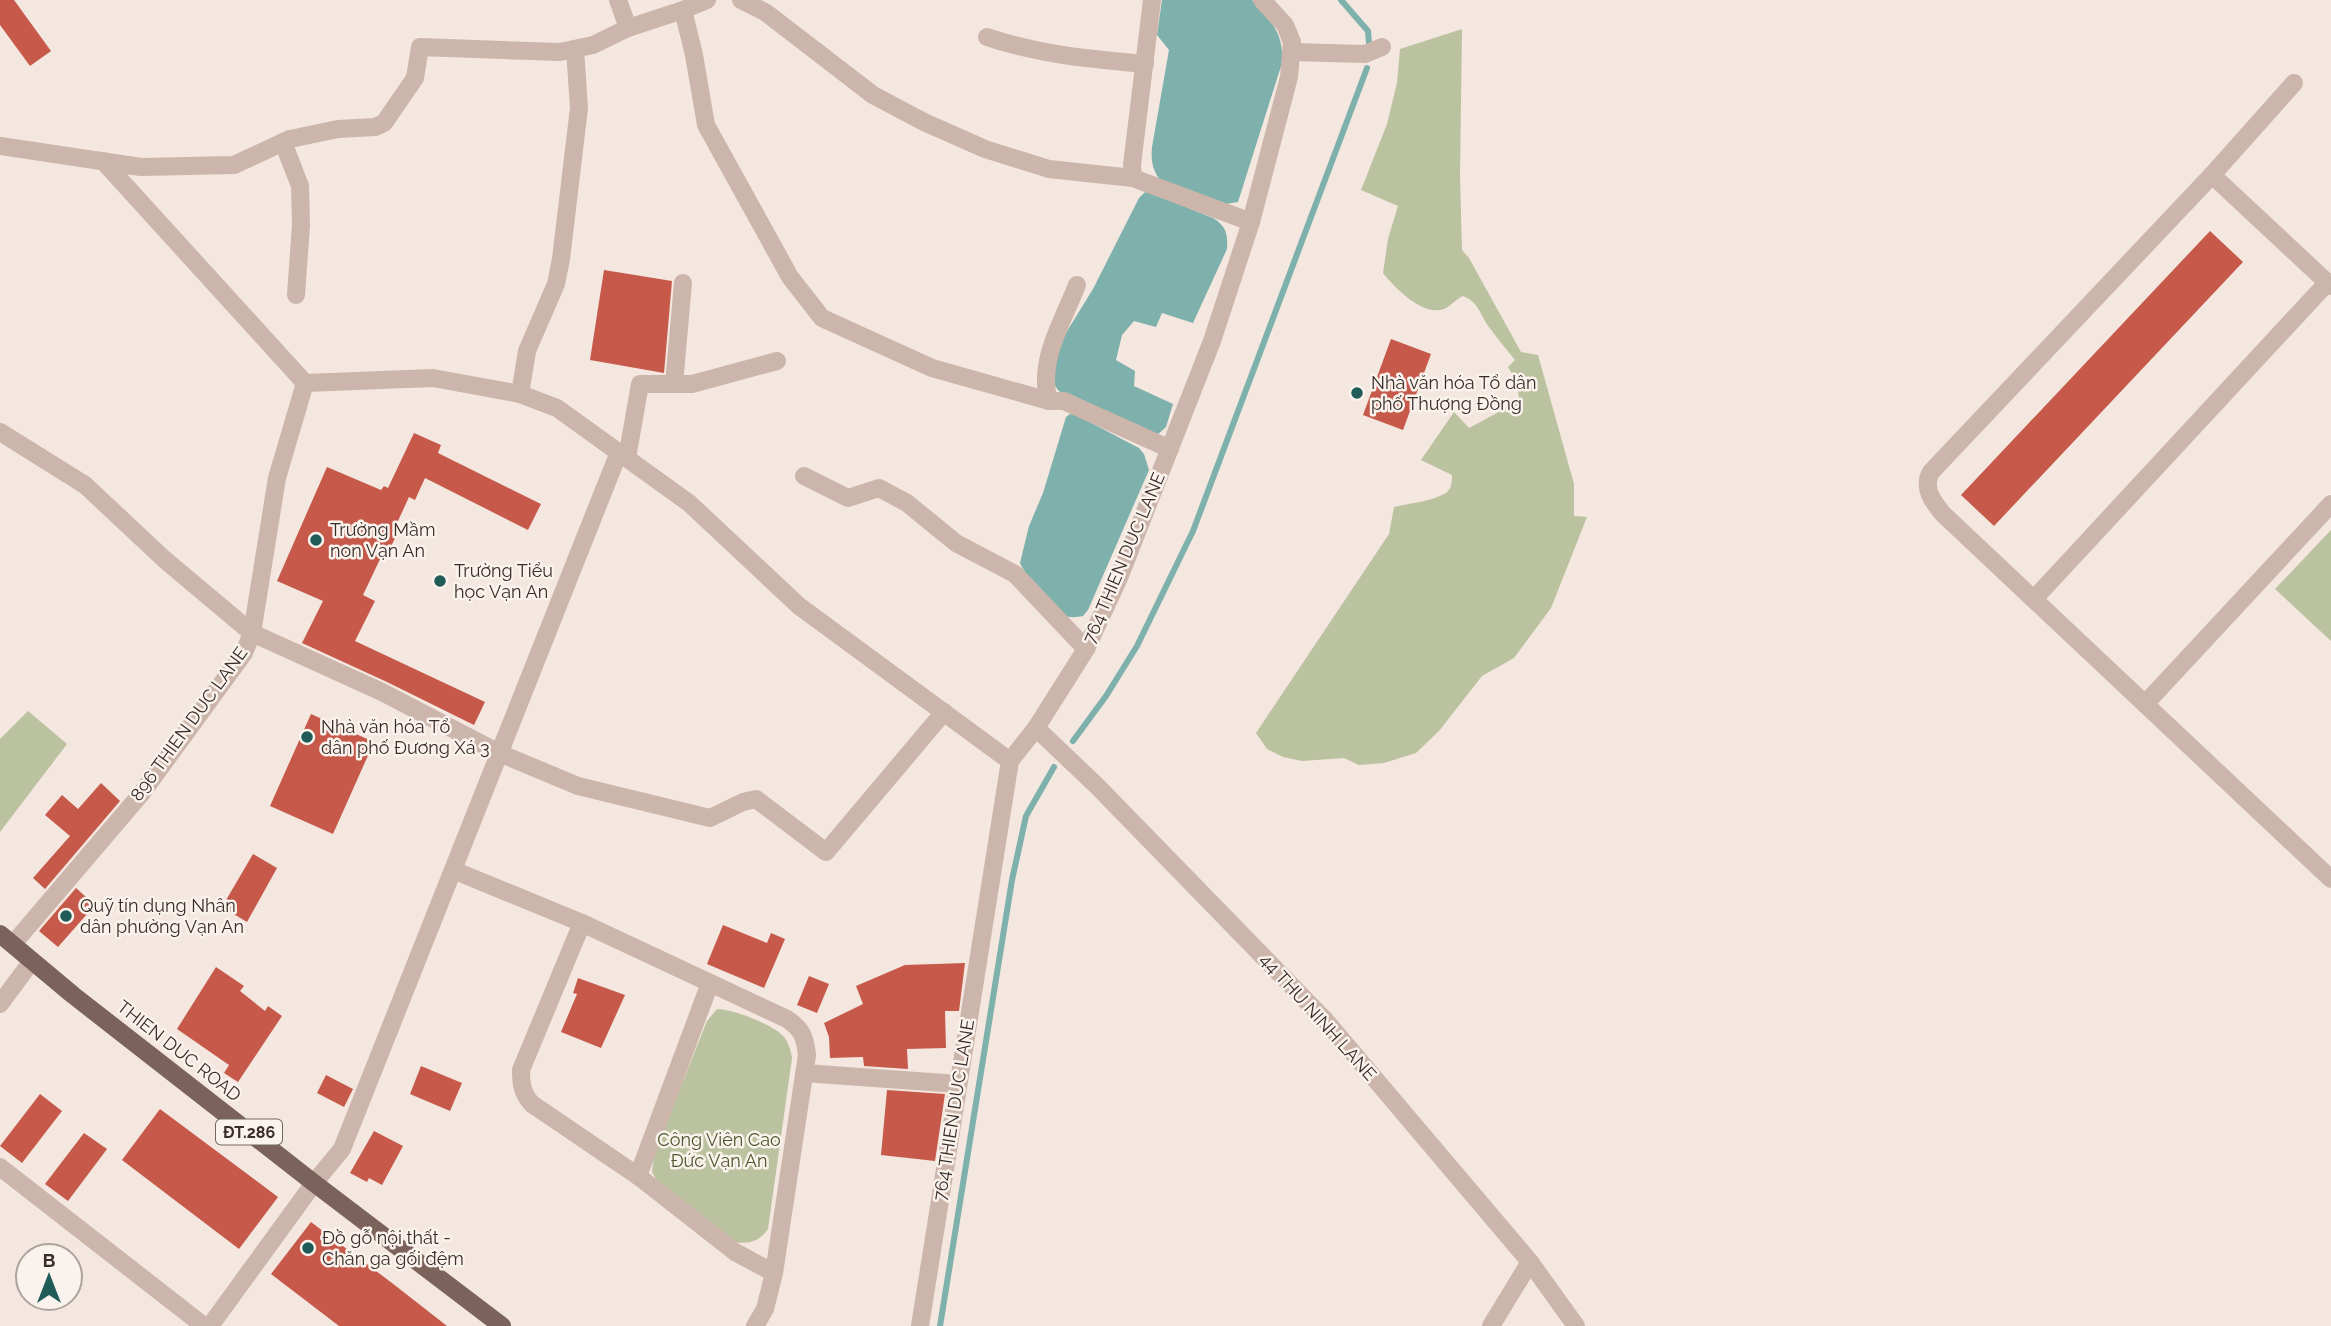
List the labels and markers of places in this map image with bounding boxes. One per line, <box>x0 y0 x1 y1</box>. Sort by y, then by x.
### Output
place label: Nhà văn hóa Tổ dân phố Thượng Đồng <box>1371 372 1536 414</box>
marker: Nhà văn hóa Tổ dân phố Thượng Đồng <box>1349 385 1365 401</box>
place label: Trường Mầm non Vạn An <box>330 519 435 561</box>
marker: Trường Mầm non Vạn An <box>308 532 324 548</box>
place label: Trường Tiểu học Vạn An <box>454 560 553 602</box>
marker: Trường Tiểu học Vạn An <box>432 573 448 589</box>
place label: Nhà văn hóa Tổ dân phố Đương Xá 3 <box>321 716 490 758</box>
marker: Nhà văn hóa Tổ dân phố Đương Xá 3 <box>299 729 315 745</box>
place label: Quỹ tín dụng Nhân dân phường Vạn An <box>80 895 244 937</box>
marker: Quỹ tín dụng Nhân dân phường Vạn An <box>58 908 74 924</box>
place label: Đồ gỗ nội thất - Chăn ga gối đệm <box>322 1227 464 1269</box>
marker: Đồ gỗ nội thất - Chăn ga gối đệm <box>300 1240 316 1256</box>

